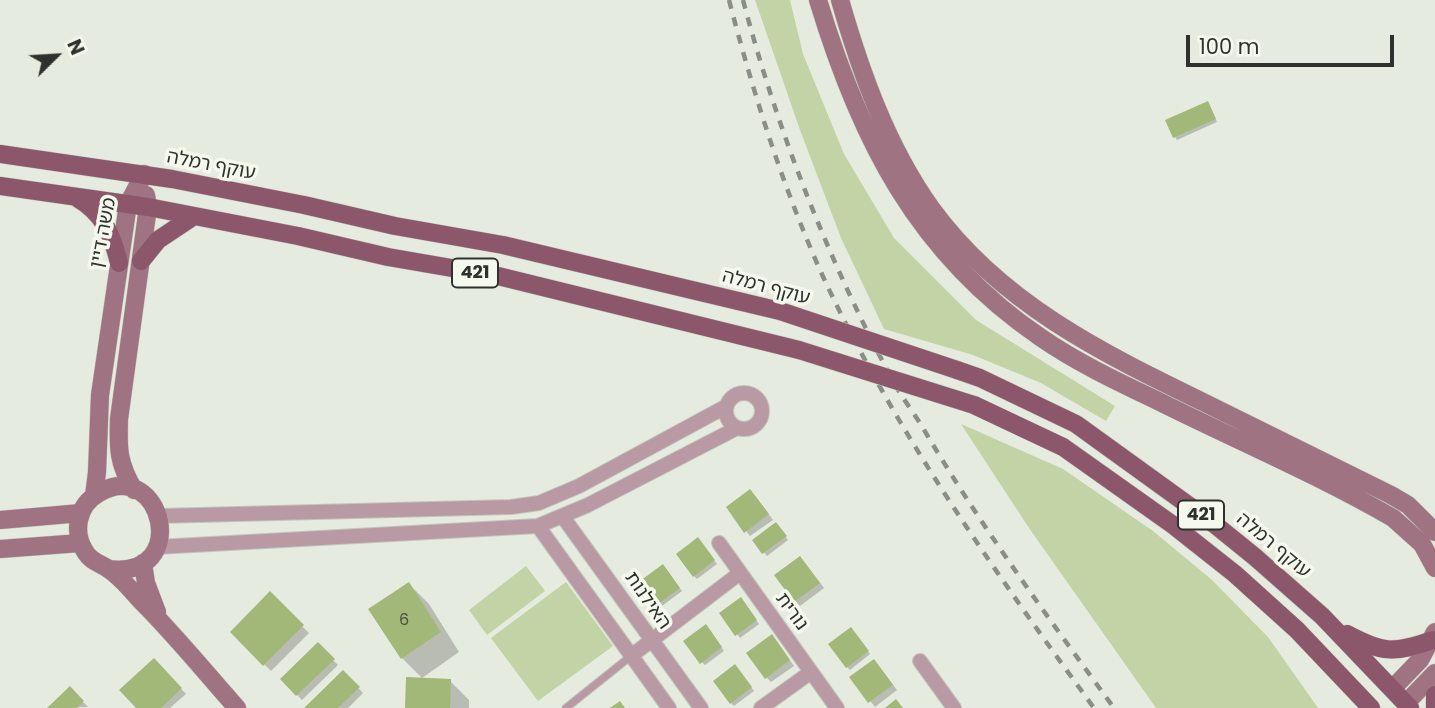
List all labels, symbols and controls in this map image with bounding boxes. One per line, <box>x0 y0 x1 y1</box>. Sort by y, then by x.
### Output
north arrow <box>21 21 91 91</box>
scale bar <box>1190 21 1398 65</box>
text: 100 m <box>1199 32 1259 61</box>
text: N <box>60 35 91 59</box>
street label: עוקף רמלה <box>165 146 257 186</box>
street label: משה דיין <box>86 196 122 270</box>
road number: 421 <box>452 258 498 288</box>
street label: עוקף רמלה <box>720 265 812 311</box>
road number: 421 <box>1178 500 1224 530</box>
street label: עוקף רמלה <box>1231 508 1315 584</box>
street label: האילנות <box>619 568 675 634</box>
street label: נורית <box>770 589 812 635</box>
house number: 6 <box>399 611 409 631</box>

